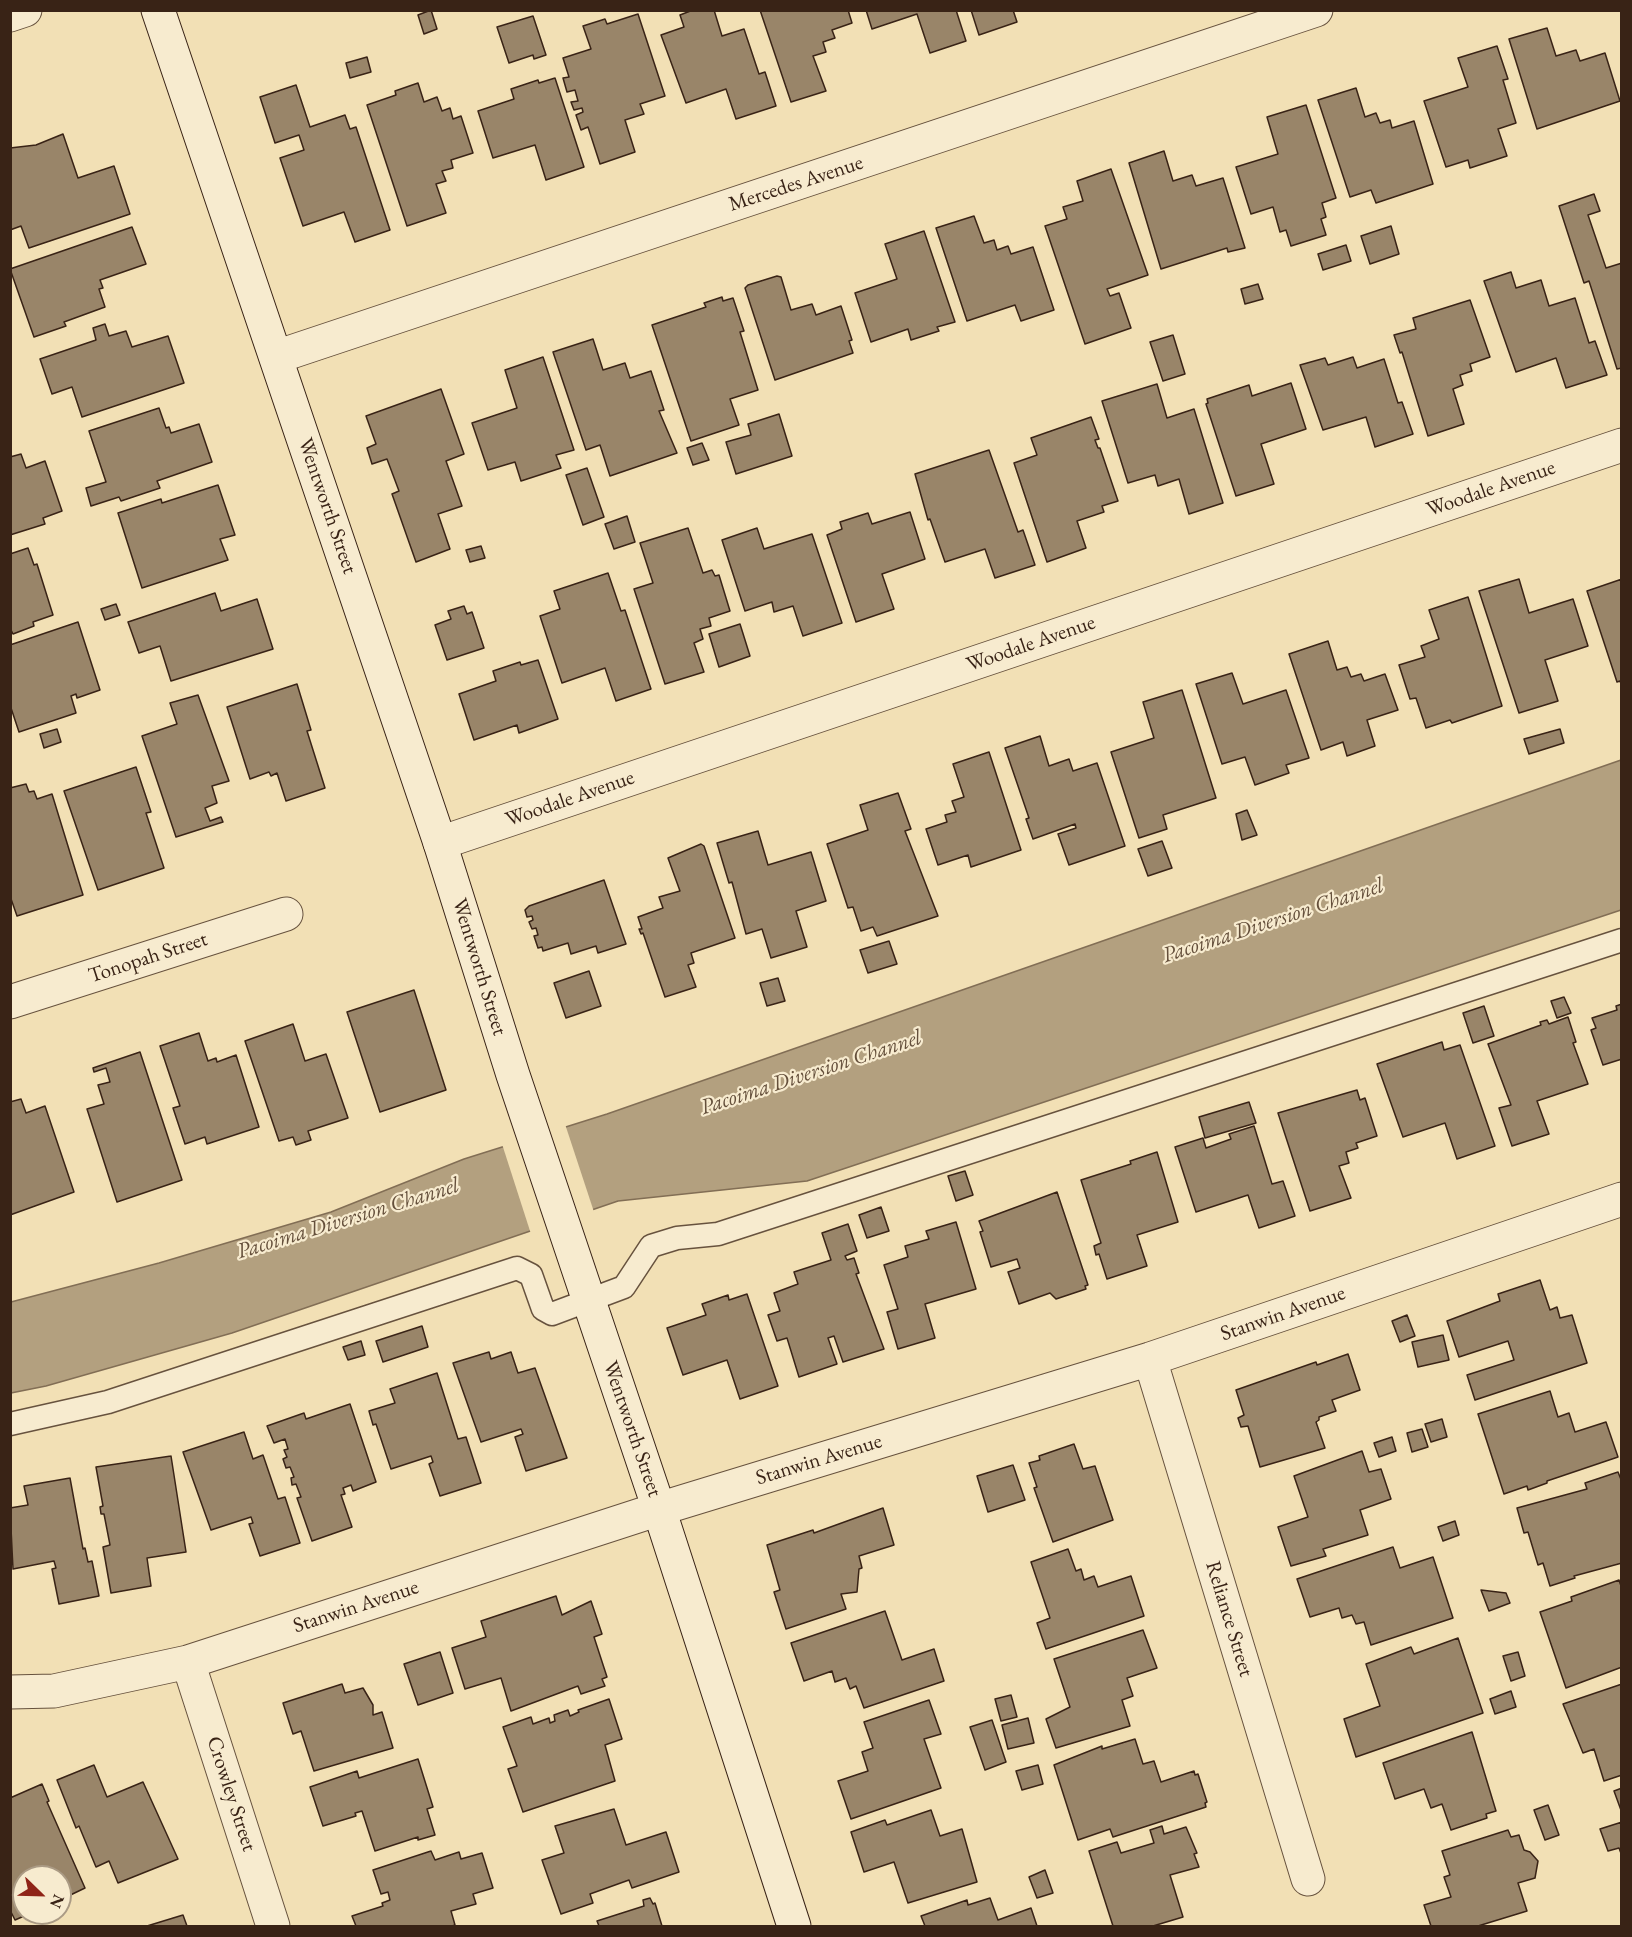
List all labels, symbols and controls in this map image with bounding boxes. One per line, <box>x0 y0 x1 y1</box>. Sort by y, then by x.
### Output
street label: Mercedes Avenue <box>726 150 866 218</box>
street label: Wentworth Street <box>292 435 362 577</box>
street label: Woodale Avenue <box>1423 455 1559 523</box>
street label: Woodale Avenue <box>963 610 1099 678</box>
street label: Woodale Avenue <box>502 765 638 833</box>
water label: Pacoima Diversion Channel <box>1159 873 1387 969</box>
street label: Wentworth Street <box>446 895 512 1039</box>
street label: Tonopah Street <box>85 927 211 989</box>
water label: Pacoima Diversion Channel <box>697 1025 925 1121</box>
water label: Pacoima Diversion Channel <box>234 1173 462 1265</box>
street label: Stanwin Avenue <box>1217 1281 1349 1347</box>
street label: Wentworth Street <box>597 1358 667 1500</box>
street label: Stanwin Avenue <box>753 1429 885 1491</box>
street label: Reliance Street <box>1199 1558 1259 1680</box>
street label: Stanwin Avenue <box>290 1575 422 1639</box>
street label: Crowley Street <box>201 1733 261 1855</box>
north arrow <box>12 1865 72 1925</box>
text: N <box>45 1891 69 1912</box>

